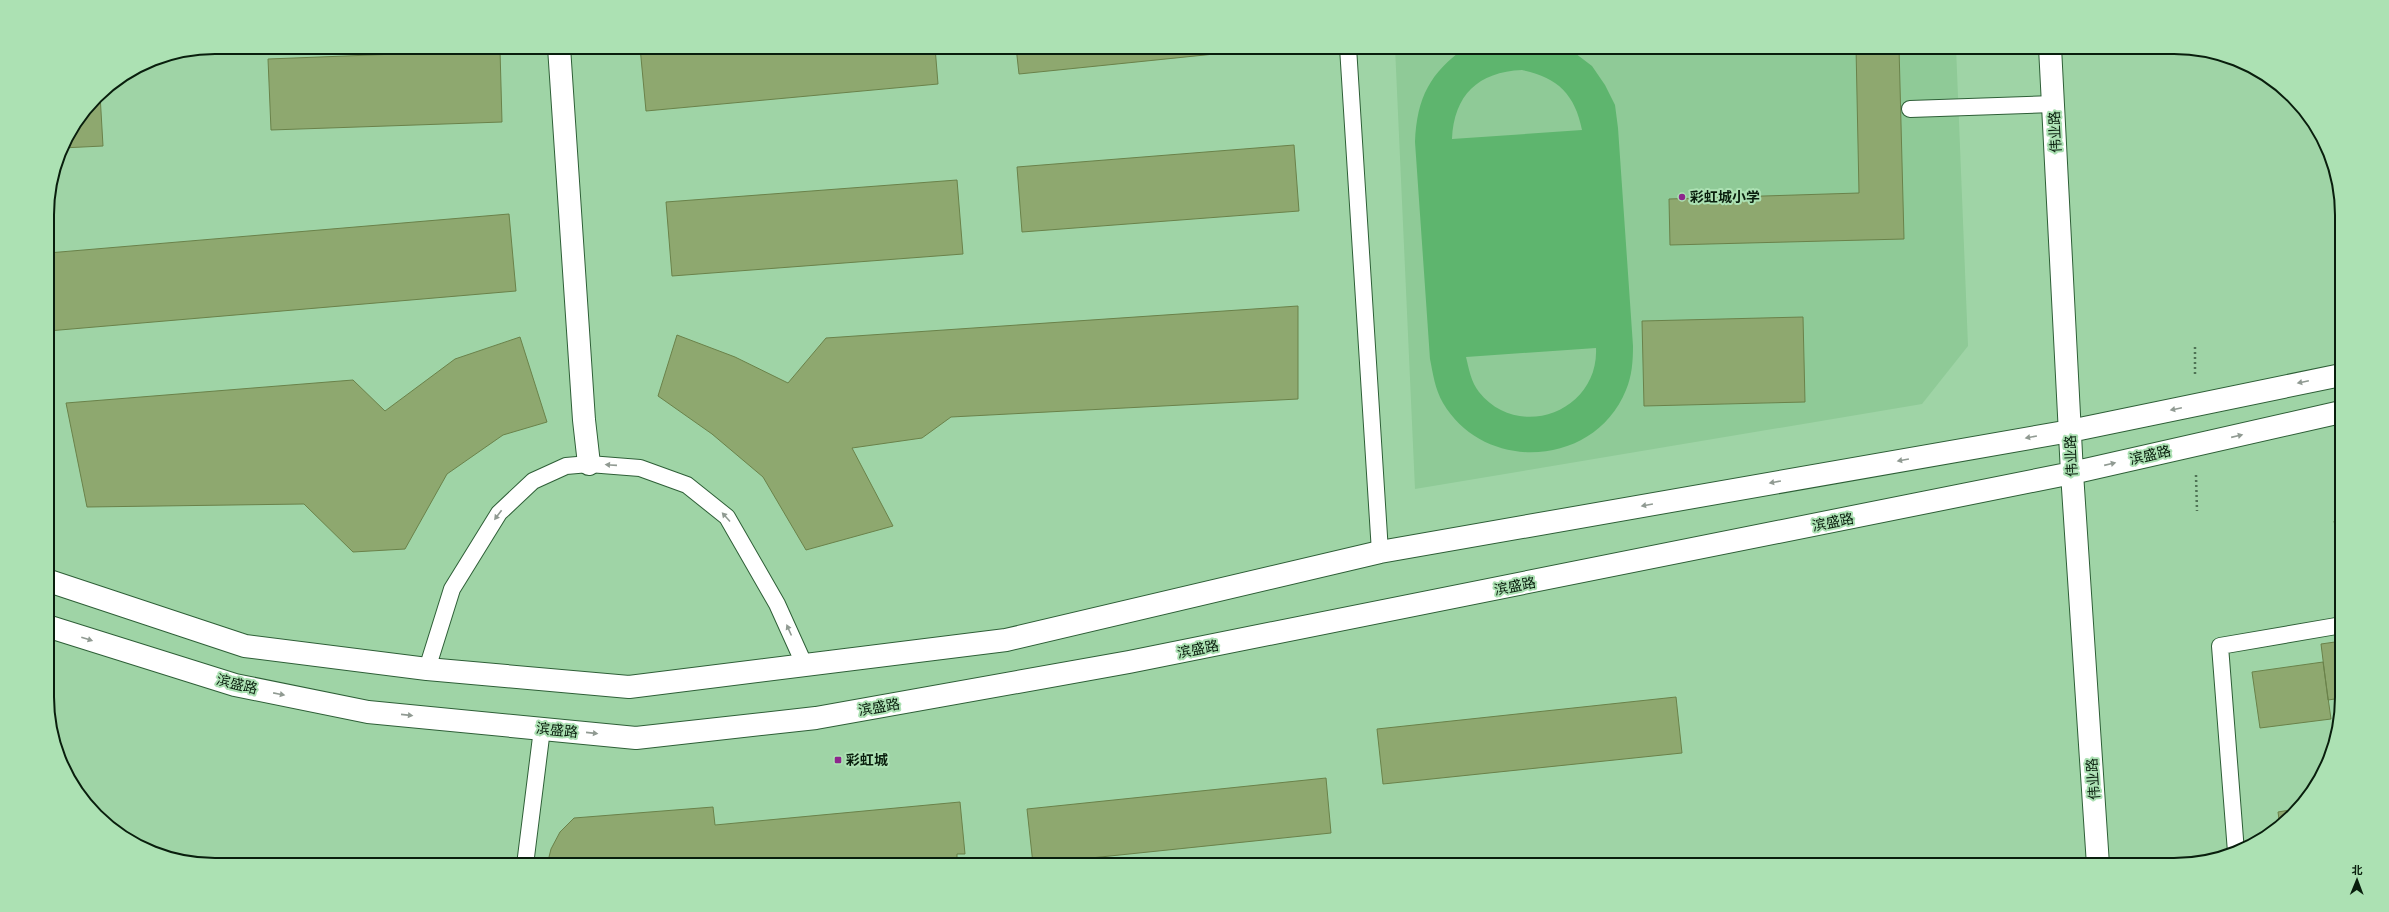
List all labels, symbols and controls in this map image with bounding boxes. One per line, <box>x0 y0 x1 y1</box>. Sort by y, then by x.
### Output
street label: 伟业路 <box>2045 111 2065 153</box>
place label: 彩虹城小学 <box>1690 188 1760 206</box>
marker: 彩虹城小学 <box>1677 192 1687 202</box>
one-way arrow <box>2297 380 2309 386</box>
one-way arrow <box>2169 406 2182 412</box>
one-way arrow <box>2231 432 2243 438</box>
one-way arrow <box>2025 434 2037 440</box>
street label: 伟业路 <box>2061 435 2081 477</box>
street label: 滨盛路 <box>2128 442 2172 468</box>
one-way arrow <box>1897 457 1909 463</box>
one-way arrow <box>2104 461 2116 467</box>
one-way arrow <box>605 462 617 469</box>
one-way arrow <box>1769 479 1781 485</box>
one-way arrow <box>1641 502 1653 508</box>
one-way arrow <box>494 509 503 520</box>
street label: 滨盛路 <box>1811 509 1855 535</box>
one-way arrow <box>721 512 730 522</box>
street label: 滨盛路 <box>1493 573 1537 599</box>
one-way arrow <box>786 625 792 636</box>
one-way arrow <box>81 636 93 642</box>
street label: 滨盛路 <box>1176 636 1220 662</box>
street label: 滨盛路 <box>214 670 260 698</box>
one-way arrow <box>273 691 285 697</box>
street label: 滨盛路 <box>857 694 901 720</box>
one-way arrow <box>401 712 413 719</box>
street label: 滨盛路 <box>535 719 579 741</box>
one-way arrow <box>586 730 598 737</box>
place label: 彩虹城 <box>846 751 888 769</box>
marker: 彩虹城 <box>833 755 843 765</box>
street label: 伟业路 <box>2083 757 2103 801</box>
north arrow <box>2337 860 2377 900</box>
text: 北 <box>2352 863 2363 877</box>

